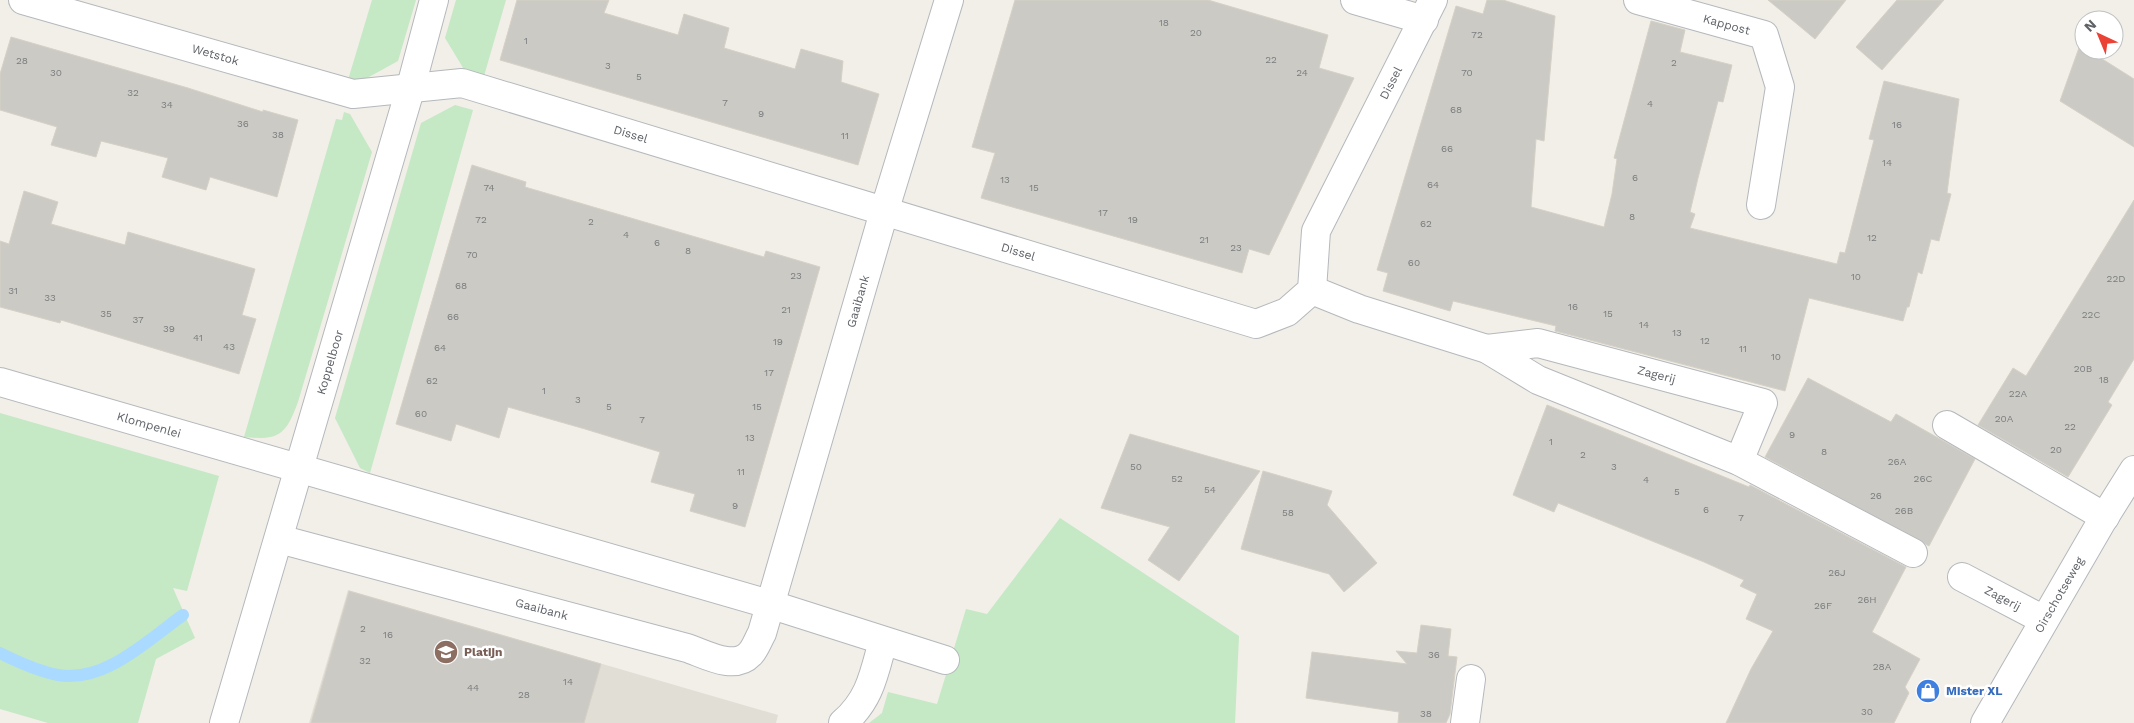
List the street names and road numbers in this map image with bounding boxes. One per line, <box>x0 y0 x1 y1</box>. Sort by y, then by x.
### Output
street label: Kappost <box>1702 11 1752 38</box>
street label: Wetstok <box>190 41 241 68</box>
street label: Dissel <box>1377 64 1405 102</box>
street label: Dissel <box>612 122 650 146</box>
street label: Dissel <box>999 240 1037 264</box>
street label: Gaaibank <box>844 273 872 329</box>
street label: Koppelboor <box>314 328 346 396</box>
street label: Zagerij <box>1636 363 1677 386</box>
street label: Klompenlei <box>115 409 183 441</box>
street label: Oirschotseweg <box>2032 554 2087 636</box>
street label: Zagerij <box>1982 583 2023 614</box>
street label: Gaaibank <box>514 595 570 623</box>

